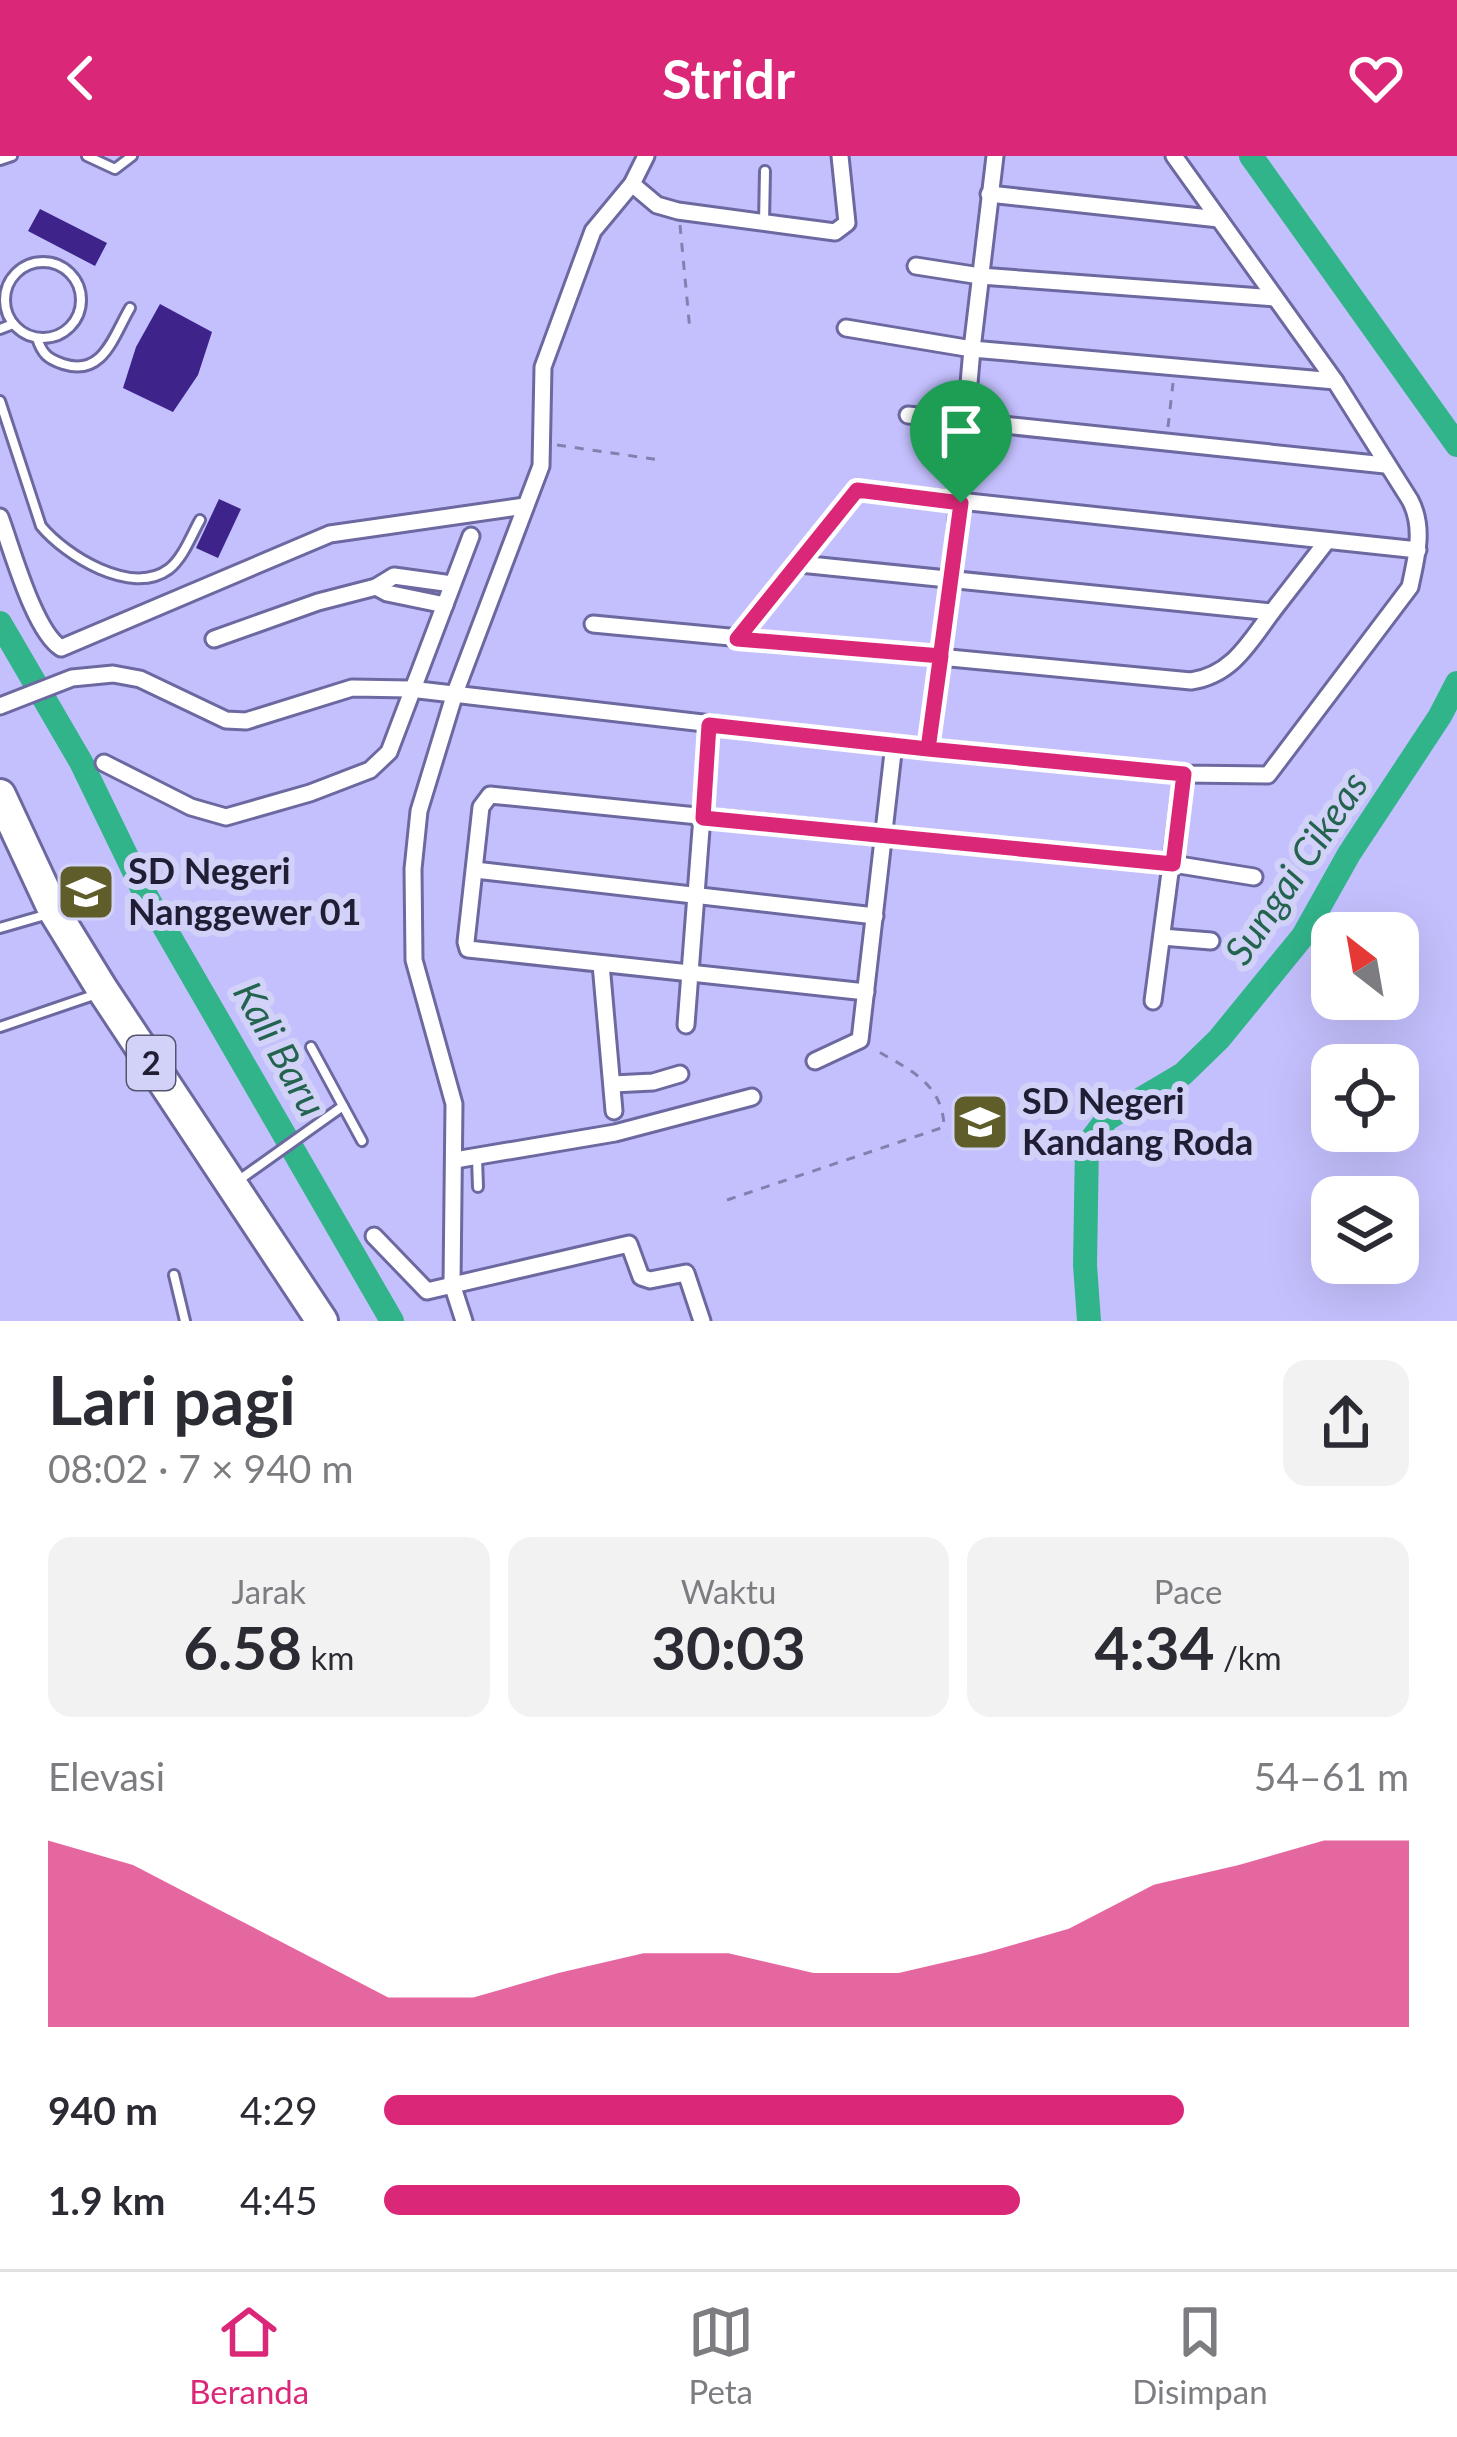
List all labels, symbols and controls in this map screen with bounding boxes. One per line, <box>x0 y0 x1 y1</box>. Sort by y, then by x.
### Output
icon: back <box>48 45 114 111</box>
icon: heart <box>1343 45 1409 111</box>
text: Stridr <box>662 46 795 111</box>
pin <box>910 380 1012 503</box>
icon: arrive <box>928 398 994 464</box>
water label: Sungai Cikeas <box>1214 763 1376 972</box>
place label: SD Negeri Nanggewer 01 <box>128 848 361 933</box>
school or university icon: SD Negeri Nanggewer 01 <box>55 861 117 923</box>
north arrow <box>1311 912 1419 1020</box>
map controls <box>1311 912 1419 1284</box>
water label: Kali Baru <box>225 973 337 1124</box>
road number: 2 <box>127 1036 175 1090</box>
button: locate <box>1311 1044 1419 1152</box>
place label: SD Negeri Kandang Roda <box>1022 1078 1253 1163</box>
school or university icon: SD Negeri Kandang Roda <box>949 1091 1011 1153</box>
button: layers <box>1311 1176 1419 1284</box>
text: Lari pagi <box>48 1360 296 1439</box>
button: share <box>1283 1360 1409 1486</box>
text: 08:02 · 7 × 940 m <box>48 1445 353 1491</box>
text: Jarak <box>232 1571 306 1611</box>
text: Waktu <box>681 1571 776 1611</box>
text: Pace <box>1154 1571 1222 1611</box>
text: 6.58 <box>183 1611 302 1683</box>
text: 30:03 <box>651 1611 806 1683</box>
text: 4:34 <box>1095 1611 1214 1683</box>
text: km <box>302 1637 354 1677</box>
text: /km <box>1214 1637 1282 1677</box>
text: Elevasi <box>48 1753 165 1799</box>
text: 54–61 m <box>1254 1753 1409 1799</box>
text: 940 m <box>48 2087 158 2133</box>
text: 4:29 <box>240 2087 318 2133</box>
text: 1.9 km <box>48 2177 166 2223</box>
text: 4:45 <box>240 2177 318 2223</box>
tab: Beranda <box>189 2299 309 2411</box>
tab: Peta <box>688 2299 754 2411</box>
tab: Disimpan <box>1132 2299 1268 2411</box>

